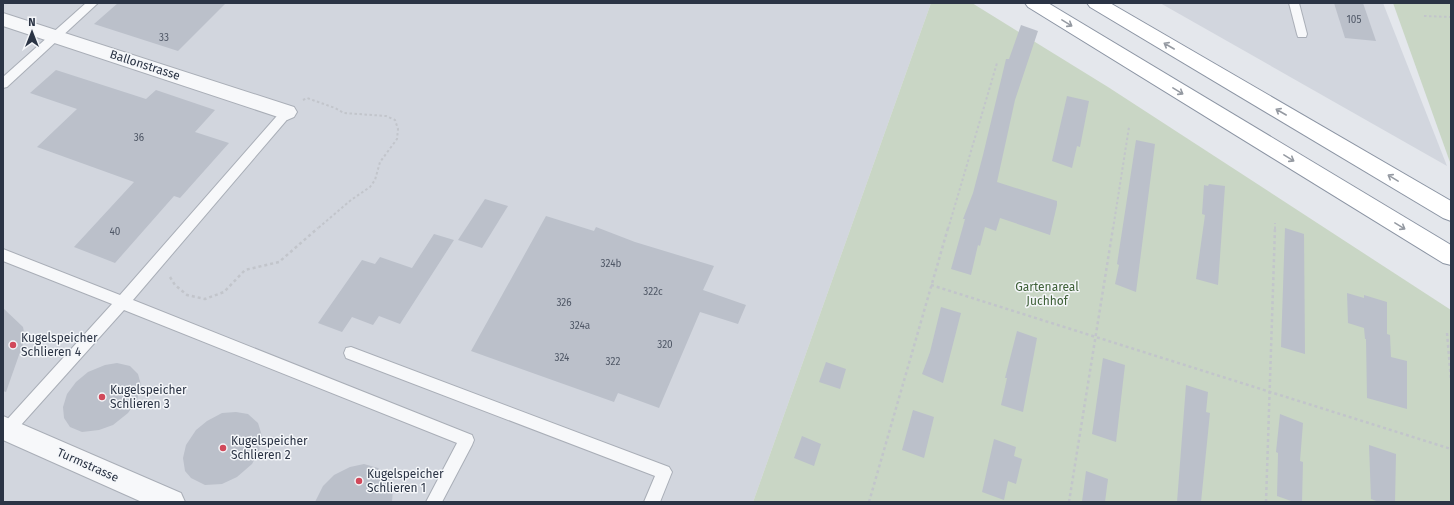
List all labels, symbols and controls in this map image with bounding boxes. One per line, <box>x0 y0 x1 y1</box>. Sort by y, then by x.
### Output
north arrow <box>12 12 52 52</box>
house number: 105 <box>1347 14 1361 26</box>
text: N <box>28 16 36 29</box>
one-way arrow <box>1061 20 1073 28</box>
house number: 33 <box>159 32 169 44</box>
one-way arrow <box>1163 41 1175 49</box>
street label: Ballonstrasse <box>108 47 182 83</box>
one-way arrow <box>1172 87 1184 95</box>
one-way arrow <box>1275 107 1287 115</box>
house number: 36 <box>134 132 144 144</box>
one-way arrow <box>1283 155 1295 163</box>
one-way arrow <box>1387 173 1399 181</box>
one-way arrow <box>1394 222 1406 230</box>
house number: 40 <box>110 226 121 238</box>
house number: 324b <box>601 258 621 270</box>
park label: Gartenareal Juchhof <box>1015 280 1079 308</box>
house number: 322c <box>643 286 663 298</box>
house number: 326 <box>556 297 572 309</box>
house number: 324a <box>570 320 590 332</box>
place label: Kugelspeicher Schlieren 4 <box>21 331 98 359</box>
house number: 320 <box>657 339 673 351</box>
marker: Kugelspeicher Schlieren 4 <box>8 340 18 350</box>
house number: 324 <box>555 352 570 364</box>
house number: 322 <box>606 356 620 368</box>
place label: Kugelspeicher Schlieren 3 <box>110 383 187 411</box>
marker: Kugelspeicher Schlieren 3 <box>97 392 107 402</box>
place label: Kugelspeicher Schlieren 2 <box>231 434 308 462</box>
marker: Kugelspeicher Schlieren 2 <box>218 443 228 453</box>
street label: Turmstrasse <box>55 445 121 485</box>
place label: Kugelspeicher Schlieren 1 <box>367 467 444 495</box>
marker: Kugelspeicher Schlieren 1 <box>354 476 364 486</box>

